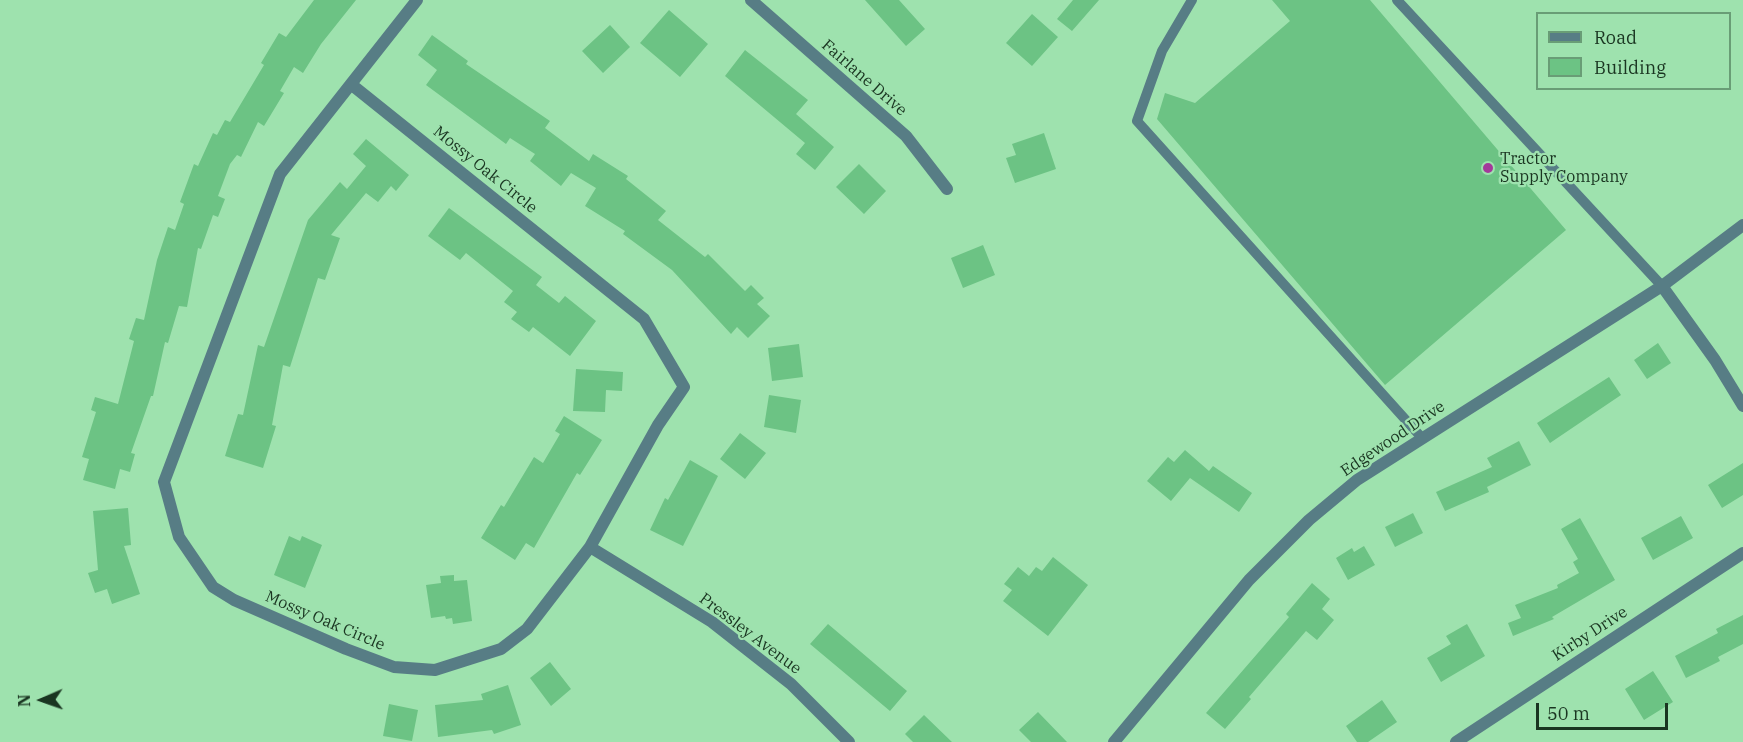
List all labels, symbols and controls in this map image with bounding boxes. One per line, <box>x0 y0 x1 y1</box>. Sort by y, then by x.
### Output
legend <box>1536 12 1731 90</box>
text: Road <box>1594 26 1637 49</box>
street label: Fairlane Drive <box>817 36 911 120</box>
text: Building <box>1594 56 1666 79</box>
street label: Mossy Oak Circle <box>429 122 541 218</box>
place label: Tractor Supply Company <box>1500 149 1628 187</box>
marker: Tractor Supply Company <box>1481 161 1495 175</box>
street label: Edgewood Drive <box>1337 397 1449 481</box>
street label: Mossy Oak Circle <box>262 587 388 655</box>
street label: Pressley Avenue <box>695 589 805 679</box>
street label: Kirby Drive <box>1549 603 1631 665</box>
north arrow <box>12 670 72 730</box>
scale bar <box>1539 691 1671 729</box>
text: N <box>14 694 34 707</box>
text: 50 m <box>1547 702 1590 725</box>

